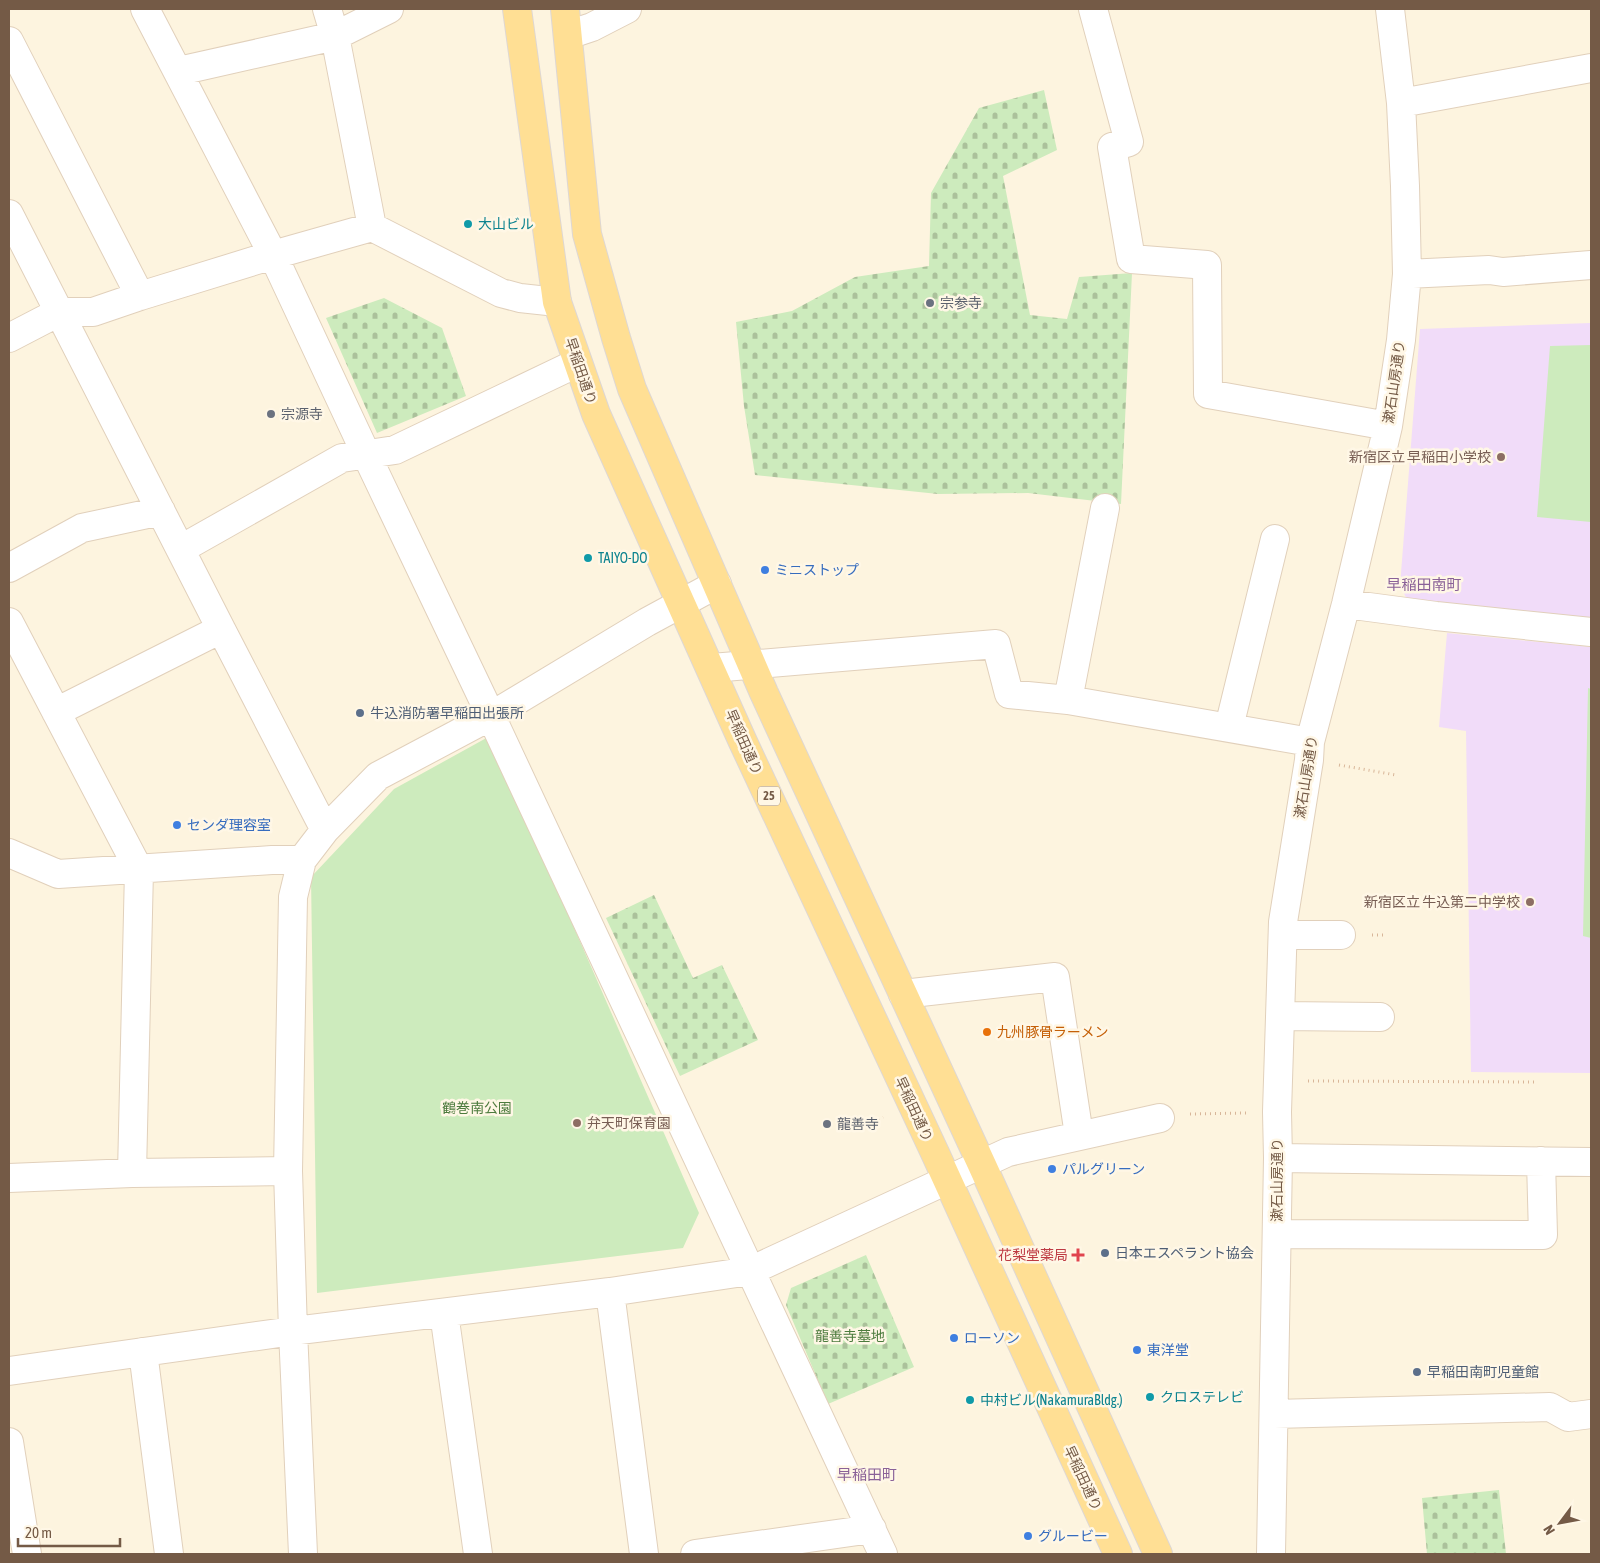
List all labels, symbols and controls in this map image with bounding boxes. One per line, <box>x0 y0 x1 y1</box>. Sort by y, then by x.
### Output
place label: 大山ビル <box>478 216 534 232</box>
marker: 大山ビル <box>462 218 474 230</box>
place label: 宗参寺 <box>940 295 982 311</box>
marker: 宗参寺 <box>924 297 936 309</box>
street label: 早稲田通り <box>562 335 600 407</box>
street label: 漱石山房通り <box>1380 339 1408 425</box>
place label: 宗源寺 <box>281 406 323 422</box>
marker: 宗源寺 <box>265 408 277 420</box>
place label: 新宿区立 早稲田小学校 <box>1349 449 1491 465</box>
marker: 新宿区立 早稲田小学校 <box>1495 451 1507 463</box>
place label: TAIYO-DO <box>598 550 648 566</box>
marker: TAIYO-DO <box>582 552 594 564</box>
place label: ミニストップ <box>775 562 859 578</box>
marker: ミニストップ <box>759 564 771 576</box>
district label: 早稲田南町 <box>1386 576 1462 593</box>
place label: 牛込消防署早稲田出張所 <box>370 705 524 721</box>
marker: 牛込消防署早稲田出張所 <box>354 707 366 719</box>
street label: 早稲田通り <box>722 707 766 777</box>
street label: 漱石山房通り <box>1292 734 1320 820</box>
road number: 25 <box>758 786 780 806</box>
place label: センダ理容室 <box>187 817 271 833</box>
marker: センダ理容室 <box>171 819 183 831</box>
place label: 新宿区立 牛込第二中学校 <box>1364 894 1520 910</box>
marker: 新宿区立 牛込第二中学校 <box>1524 896 1536 908</box>
place label: 九州豚骨ラーメン <box>997 1024 1108 1040</box>
marker: 九州豚骨ラーメン <box>981 1026 993 1038</box>
street label: 早稲田通り <box>892 1074 936 1144</box>
park label: 鶴巻南公園 <box>442 1100 512 1116</box>
place label: 弁天町保育園 <box>587 1115 671 1131</box>
place label: 龍善寺 <box>837 1116 879 1132</box>
marker: 弁天町保育園 <box>571 1117 583 1129</box>
marker: 龍善寺 <box>821 1118 833 1130</box>
street label: 漱石山房通り <box>1269 1138 1285 1222</box>
place label: パルグリーン <box>1062 1161 1145 1177</box>
marker: パルグリーン <box>1046 1163 1058 1175</box>
place label: 日本エスペラント協会 <box>1115 1245 1254 1261</box>
place label: 花梨堂薬局 <box>998 1247 1068 1263</box>
marker: 日本エスペラント協会 <box>1099 1247 1111 1259</box>
marker: 花梨堂薬局 <box>1072 1249 1084 1261</box>
park label: 龍善寺墓地 <box>815 1328 885 1344</box>
place label: ローソン <box>964 1330 1020 1346</box>
marker: ローソン <box>948 1332 960 1344</box>
place label: 東洋堂 <box>1147 1342 1189 1358</box>
marker: 東洋堂 <box>1131 1344 1143 1356</box>
place label: 早稲田南町児童館 <box>1427 1364 1539 1380</box>
marker: 早稲田南町児童館 <box>1411 1366 1423 1378</box>
place label: クロステレビ <box>1160 1389 1244 1405</box>
marker: クロステレビ <box>1144 1391 1156 1403</box>
place label: 中村ビル(NakamuraBldg.) <box>980 1392 1123 1408</box>
marker: 中村ビル(NakamuraBldg.) <box>964 1394 976 1406</box>
street label: 早稲田通り <box>1061 1443 1105 1513</box>
district label: 早稲田町 <box>837 1466 897 1483</box>
north arrow <box>1535 1498 1585 1548</box>
scale bar <box>18 1516 120 1548</box>
text: N <box>1540 1522 1558 1538</box>
text: 20 m <box>25 1524 52 1541</box>
place label: グルービー <box>1038 1528 1108 1544</box>
marker: グルービー <box>1022 1530 1034 1542</box>

